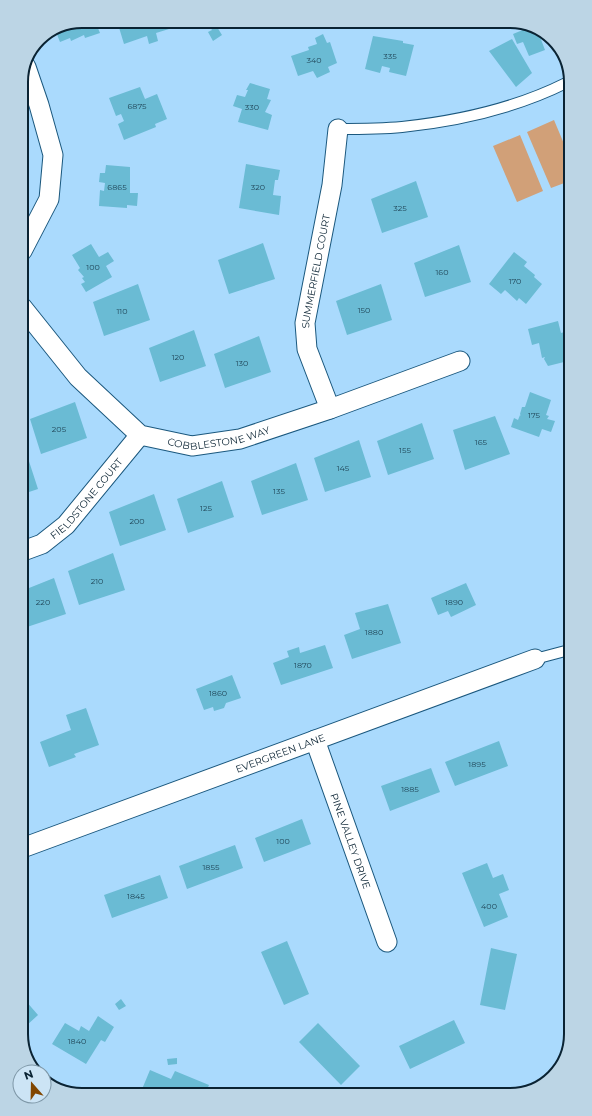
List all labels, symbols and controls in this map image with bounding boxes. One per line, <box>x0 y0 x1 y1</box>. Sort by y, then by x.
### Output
house number: 335 <box>383 51 397 61</box>
house number: 340 <box>306 55 322 65</box>
house number: 6875 <box>127 101 147 111</box>
house number: 330 <box>245 102 259 112</box>
house number: 6865 <box>107 182 127 192</box>
house number: 320 <box>251 182 265 192</box>
house number: 325 <box>393 203 407 213</box>
street label: SUMMERFIELD COURT <box>298 213 333 329</box>
house number: 100 <box>86 262 100 272</box>
house number: 160 <box>435 267 449 277</box>
house number: 170 <box>509 276 521 286</box>
house number: 150 <box>358 305 370 315</box>
house number: 110 <box>116 306 128 316</box>
house number: 120 <box>172 352 184 362</box>
house number: 130 <box>236 358 248 368</box>
house number: 175 <box>528 410 540 420</box>
street label: COBBLESTONE WAY <box>166 423 272 453</box>
house number: 205 <box>52 424 67 434</box>
house number: 165 <box>475 437 488 447</box>
house number: 155 <box>399 445 411 455</box>
street label: FIELDSTONE COURT <box>47 455 125 542</box>
house number: 145 <box>337 463 350 473</box>
house number: 135 <box>273 486 285 496</box>
house number: 125 <box>200 503 212 513</box>
house number: 200 <box>129 516 145 526</box>
house number: 210 <box>91 576 103 586</box>
house number: 220 <box>36 597 50 607</box>
house number: 1890 <box>445 597 463 607</box>
house number: 1880 <box>365 627 383 637</box>
house number: 1870 <box>294 660 312 670</box>
house number: 1860 <box>209 688 227 698</box>
street label: EVERGREEN LANE <box>234 730 327 775</box>
house number: 1895 <box>468 759 486 769</box>
house number: 1885 <box>401 784 419 794</box>
street label: PINE VALLEY DRIVE <box>328 791 374 891</box>
house number: 100 <box>276 836 290 846</box>
house number: 1855 <box>202 862 220 872</box>
house number: 1845 <box>127 891 145 901</box>
house number: 400 <box>481 901 497 911</box>
house number: 1840 <box>68 1036 86 1046</box>
north arrow <box>12 1064 52 1104</box>
text: N <box>22 1067 35 1083</box>

